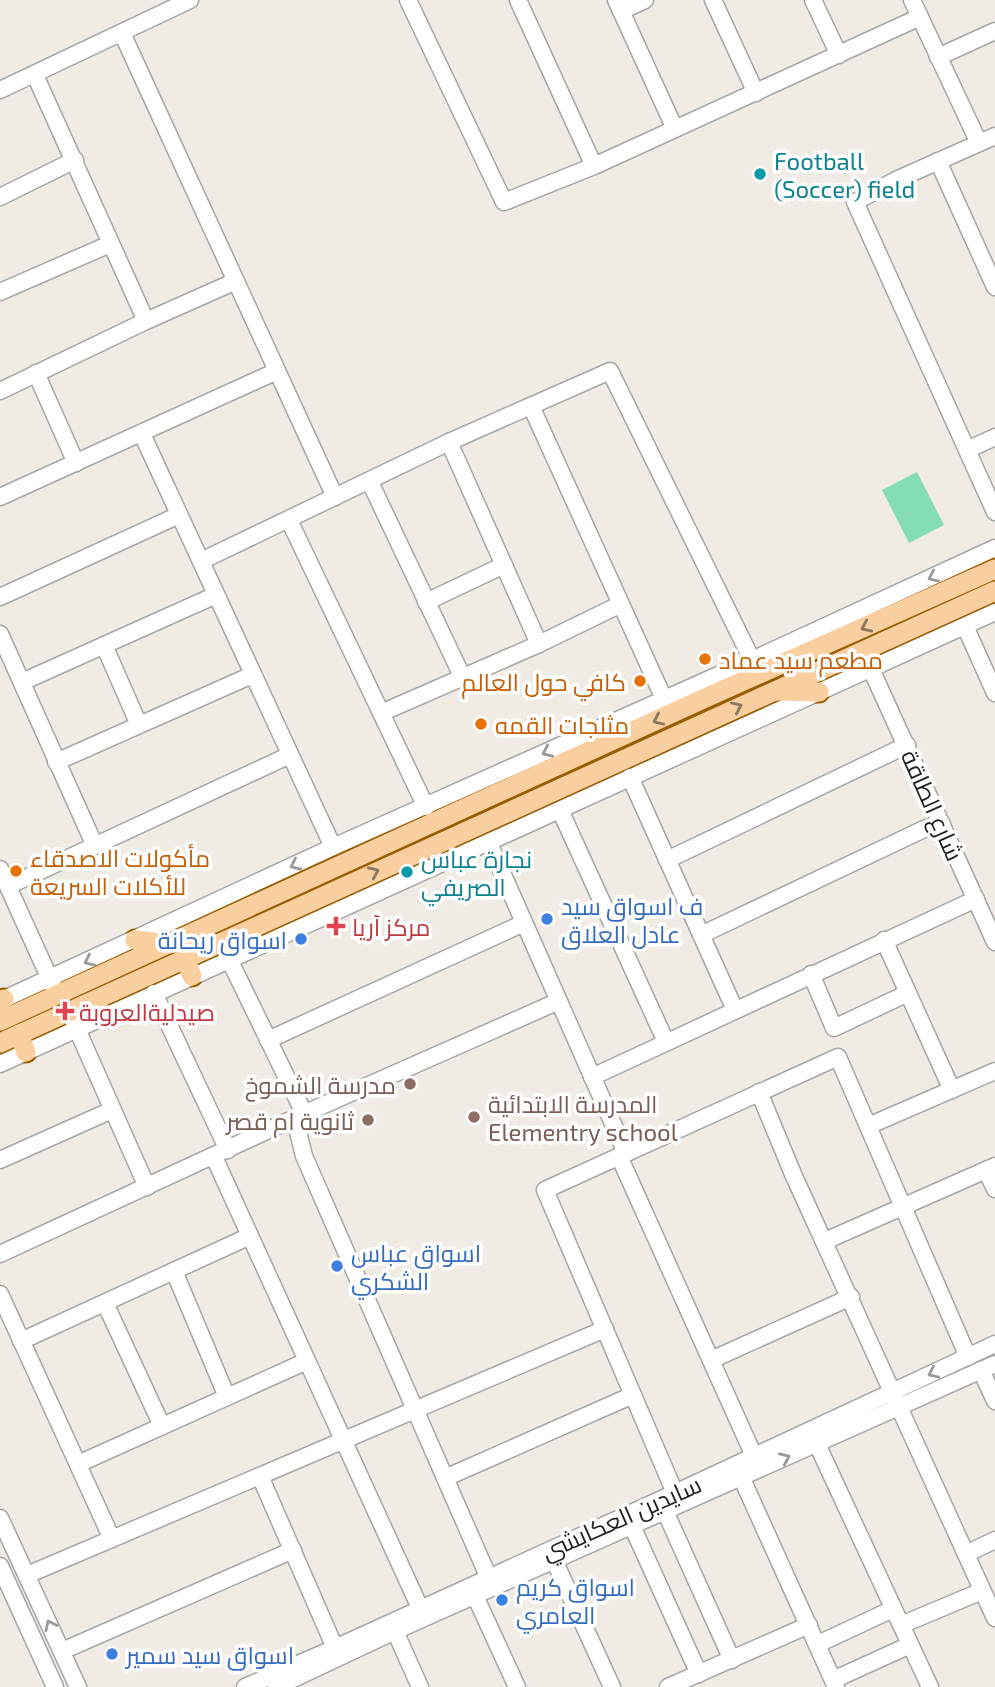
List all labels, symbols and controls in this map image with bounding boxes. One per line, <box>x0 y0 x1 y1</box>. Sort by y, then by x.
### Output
place label: Football (Soccer) field <box>774 146 915 203</box>
marker: Football (Soccer) field <box>752 166 768 182</box>
one-way arrow <box>928 569 940 583</box>
one-way arrow <box>861 619 873 633</box>
place label: مطعم سيد عماد <box>719 645 883 677</box>
marker: مطعم سيد عماد <box>697 651 713 667</box>
place label: كافي حول العالم <box>461 667 626 702</box>
marker: كافي حول العالم <box>632 673 648 689</box>
one-way arrow <box>730 701 743 715</box>
place label: مثلجات القمه <box>495 710 629 739</box>
one-way arrow <box>653 712 665 726</box>
marker: مثلجات القمه <box>473 716 489 732</box>
one-way arrow <box>542 744 555 758</box>
street label: شارع الطاقة <box>893 745 970 866</box>
place label: مأكولات الاصدقاء للأكلات السريعة <box>30 843 210 900</box>
place label: نجارة عباس الصريفي <box>421 844 532 907</box>
one-way arrow <box>290 857 302 871</box>
marker: مأكولات الاصدقاء للأكلات السريعة <box>8 863 24 879</box>
marker: نجارة عباس الصريفي <box>399 864 415 880</box>
one-way arrow <box>367 866 379 880</box>
place label: ف اسواق سيد عادل العلاق <box>561 891 704 950</box>
marker: ف اسواق سيد عادل العلاق <box>539 911 555 927</box>
place label: مركز آريا <box>352 912 430 941</box>
marker: مركز آريا <box>326 916 346 936</box>
place label: اسواق ريحانة <box>158 925 287 956</box>
marker: اسواق ريحانة <box>293 931 309 947</box>
one-way arrow <box>84 953 96 967</box>
place label: صيدليةالعروبة <box>79 997 215 1026</box>
marker: صيدليةالعروبة <box>57 1003 73 1019</box>
place label: مدرسة الشموخ <box>245 1070 396 1102</box>
marker: مدرسة الشموخ <box>402 1076 418 1092</box>
place label: المدرسة الابتدائية Elementry school <box>488 1089 678 1146</box>
place label: ثانوية ام قصر <box>224 1106 355 1138</box>
marker: المدرسة الابتدائية Elementry school <box>466 1109 482 1125</box>
marker: ثانوية ام قصر <box>360 1112 376 1128</box>
place label: اسواق عباس الشكري <box>351 1238 481 1300</box>
marker: اسواق عباس الشكري <box>329 1258 345 1274</box>
one-way arrow <box>928 1364 940 1378</box>
one-way arrow <box>778 1452 790 1466</box>
street label: سايدين العكايشي <box>537 1469 707 1570</box>
place label: اسواق كريم العامري <box>516 1572 635 1634</box>
marker: اسواق كريم العامري <box>494 1592 510 1608</box>
one-way arrow <box>44 1620 58 1632</box>
place label: اسواق سيد سمير <box>124 1640 294 1671</box>
marker: اسواق سيد سمير <box>104 1646 120 1662</box>

